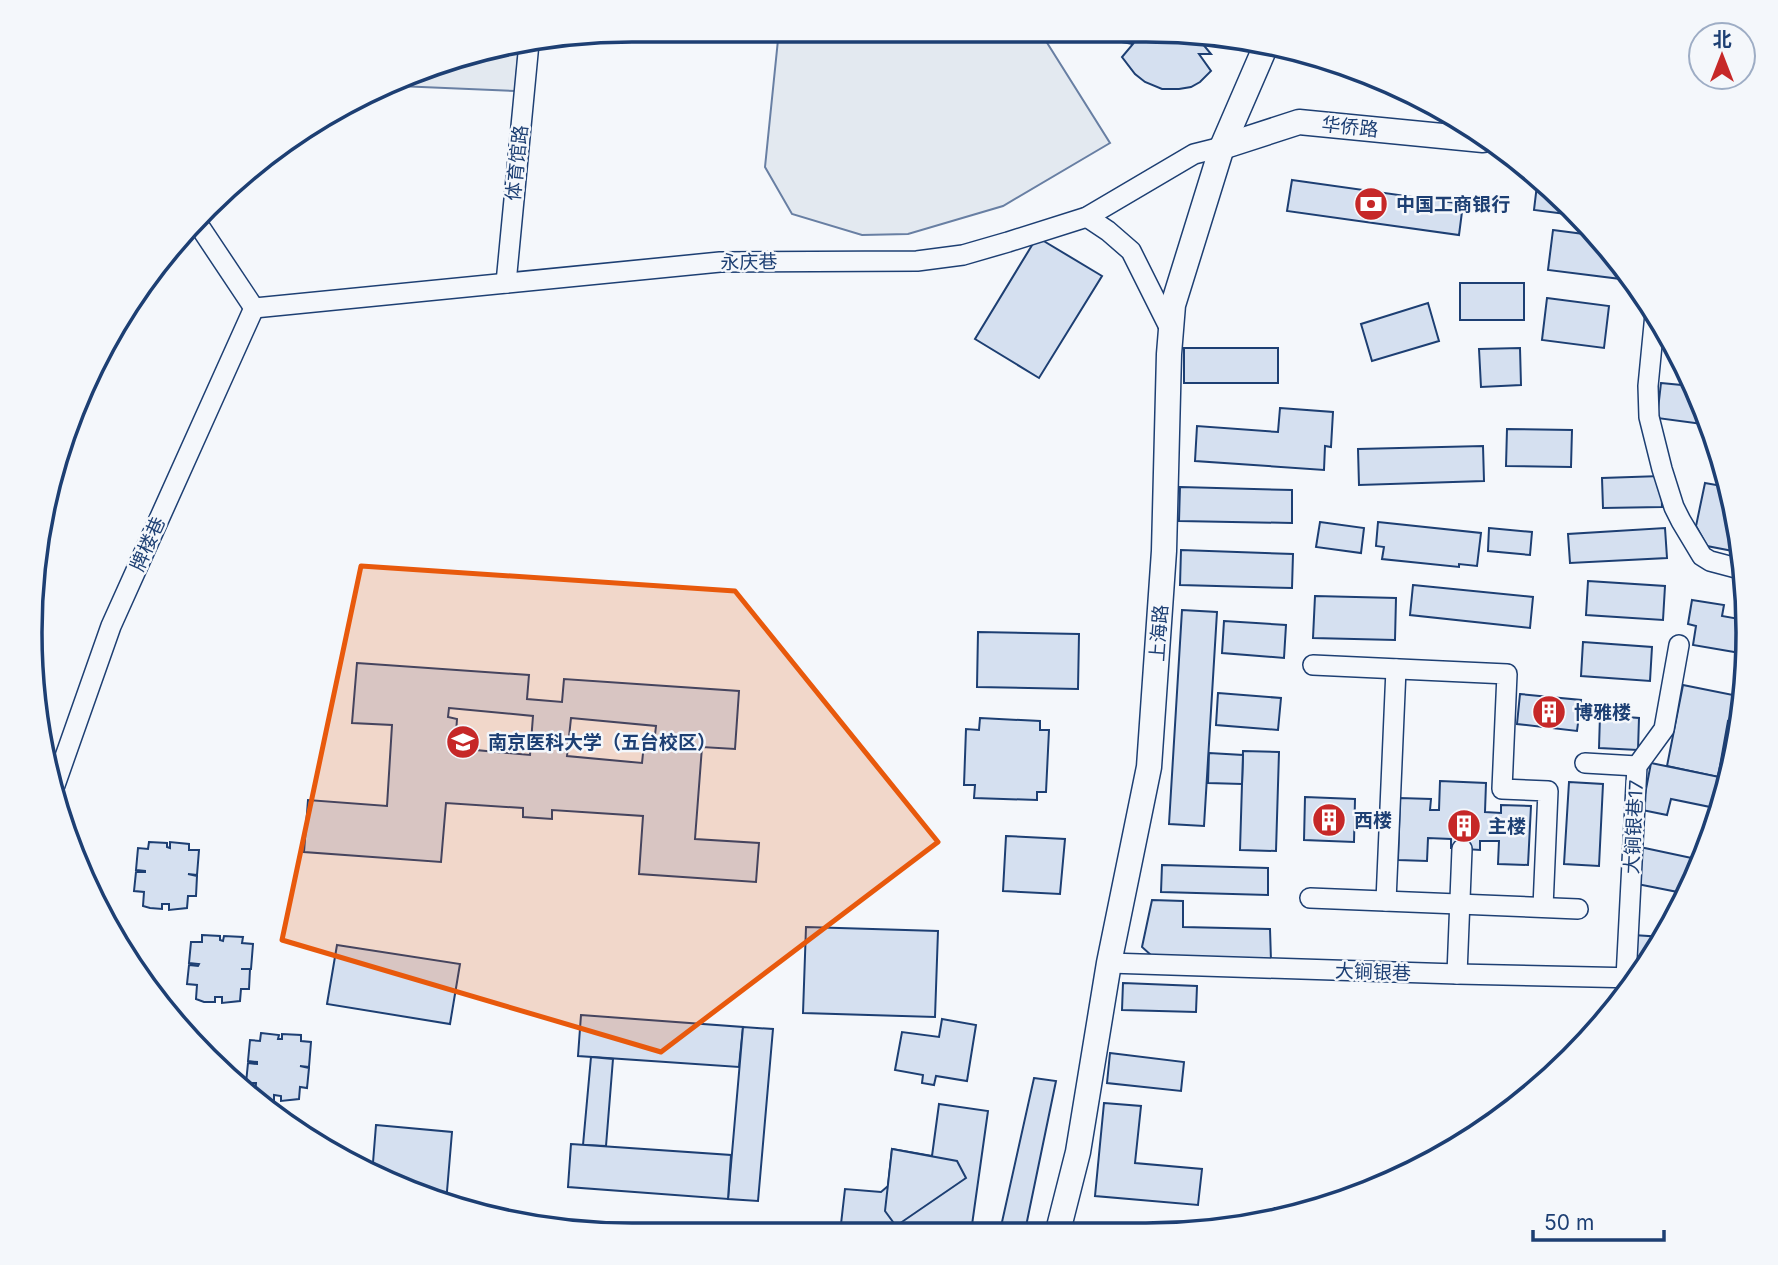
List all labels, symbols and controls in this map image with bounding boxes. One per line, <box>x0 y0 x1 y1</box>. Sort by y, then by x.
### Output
north arrow <box>1687 21 1757 91</box>
text: 北 <box>1712 28 1732 51</box>
street label: 华侨路 <box>1320 113 1380 141</box>
street label: 体育馆路 <box>502 124 532 202</box>
bank icon: 中国工商银行 <box>1352 185 1390 223</box>
place label: 中国工商银行 <box>1396 193 1510 216</box>
street label: 永庆巷 <box>720 250 778 274</box>
street label: 牌楼巷 <box>126 513 170 575</box>
street label: 上海路 <box>1146 604 1172 662</box>
building icon: 博雅楼 <box>1530 693 1568 731</box>
place label: 博雅楼 <box>1574 701 1631 724</box>
school or university icon: 南京医科大学（五台校区） <box>444 723 482 761</box>
place label: 南京医科大学（五台校区） <box>488 731 716 754</box>
street label: 大锏银巷17 <box>1620 779 1648 875</box>
building icon: 西楼 <box>1310 801 1348 839</box>
building icon: 主楼 <box>1445 807 1483 845</box>
place label: 西楼 <box>1354 809 1392 832</box>
place label: 主楼 <box>1488 815 1526 838</box>
street label: 大锏银巷 <box>1335 959 1411 985</box>
scale bar <box>1533 1198 1664 1242</box>
text: 50 m <box>1544 1210 1594 1235</box>

